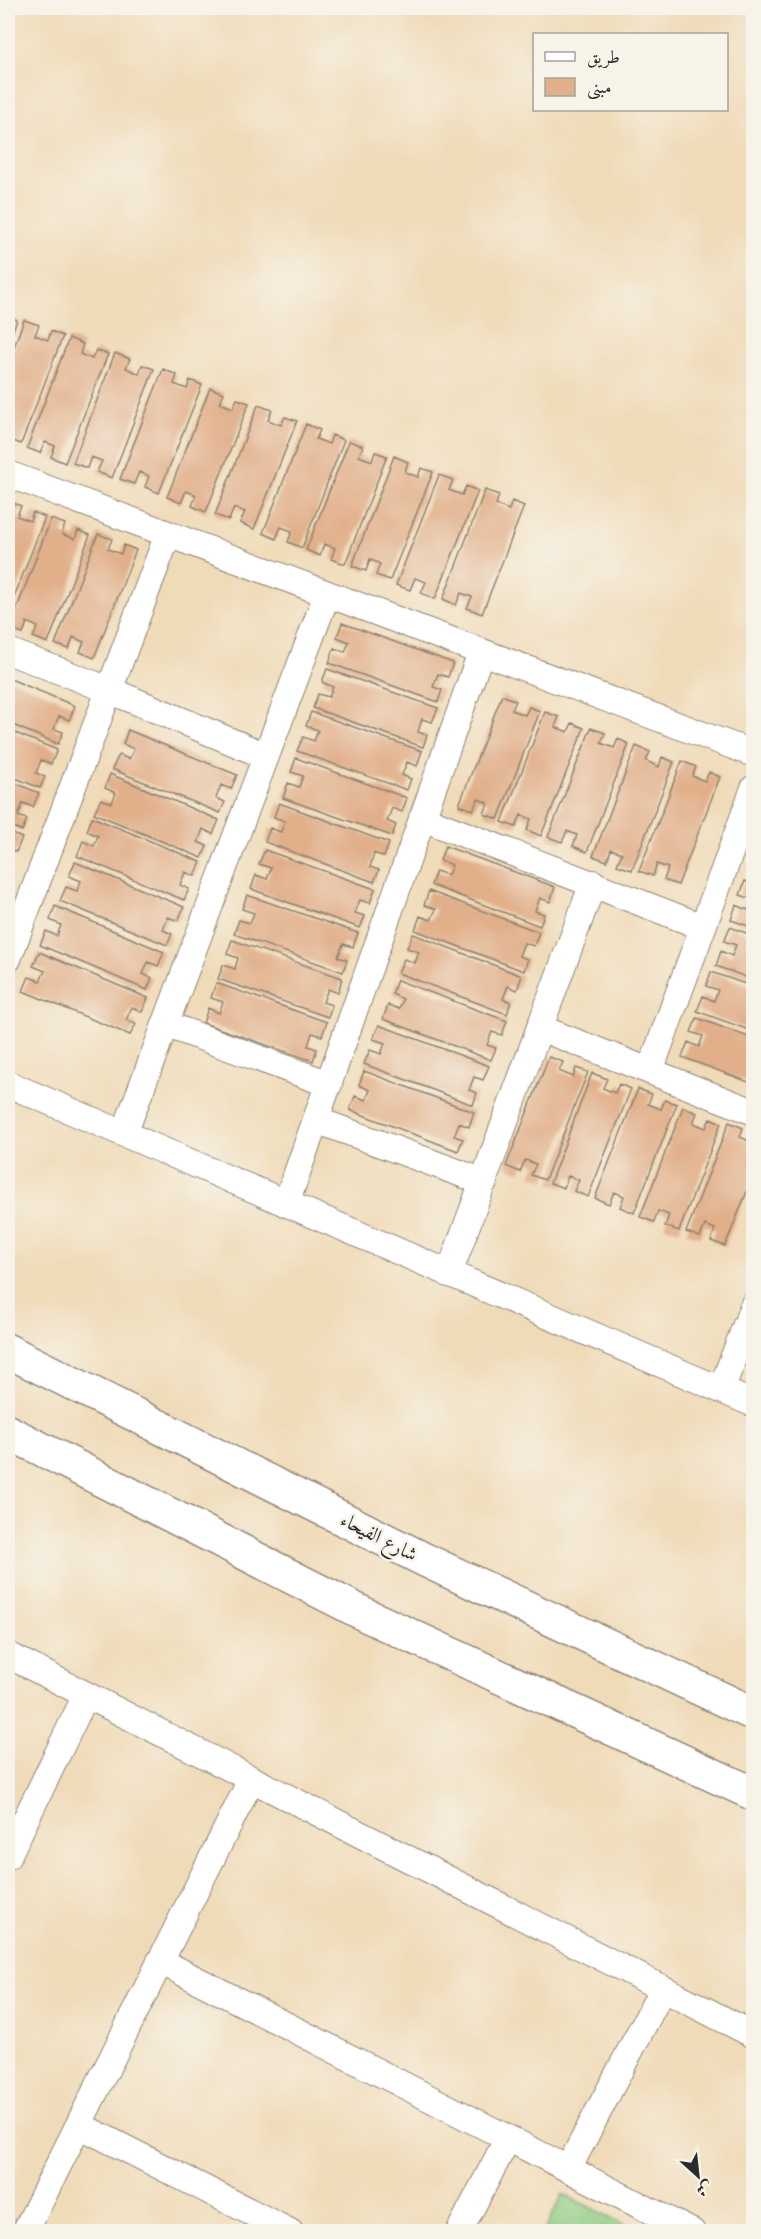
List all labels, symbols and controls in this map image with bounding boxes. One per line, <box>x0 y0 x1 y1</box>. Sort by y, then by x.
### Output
legend <box>533 33 728 111</box>
text: طريق <box>587 45 620 70</box>
text: مبنى <box>587 75 612 100</box>
street label: شارع الفيحاء <box>334 1506 422 1571</box>
north arrow <box>668 2146 728 2206</box>
text: ش <box>692 2175 716 2202</box>

